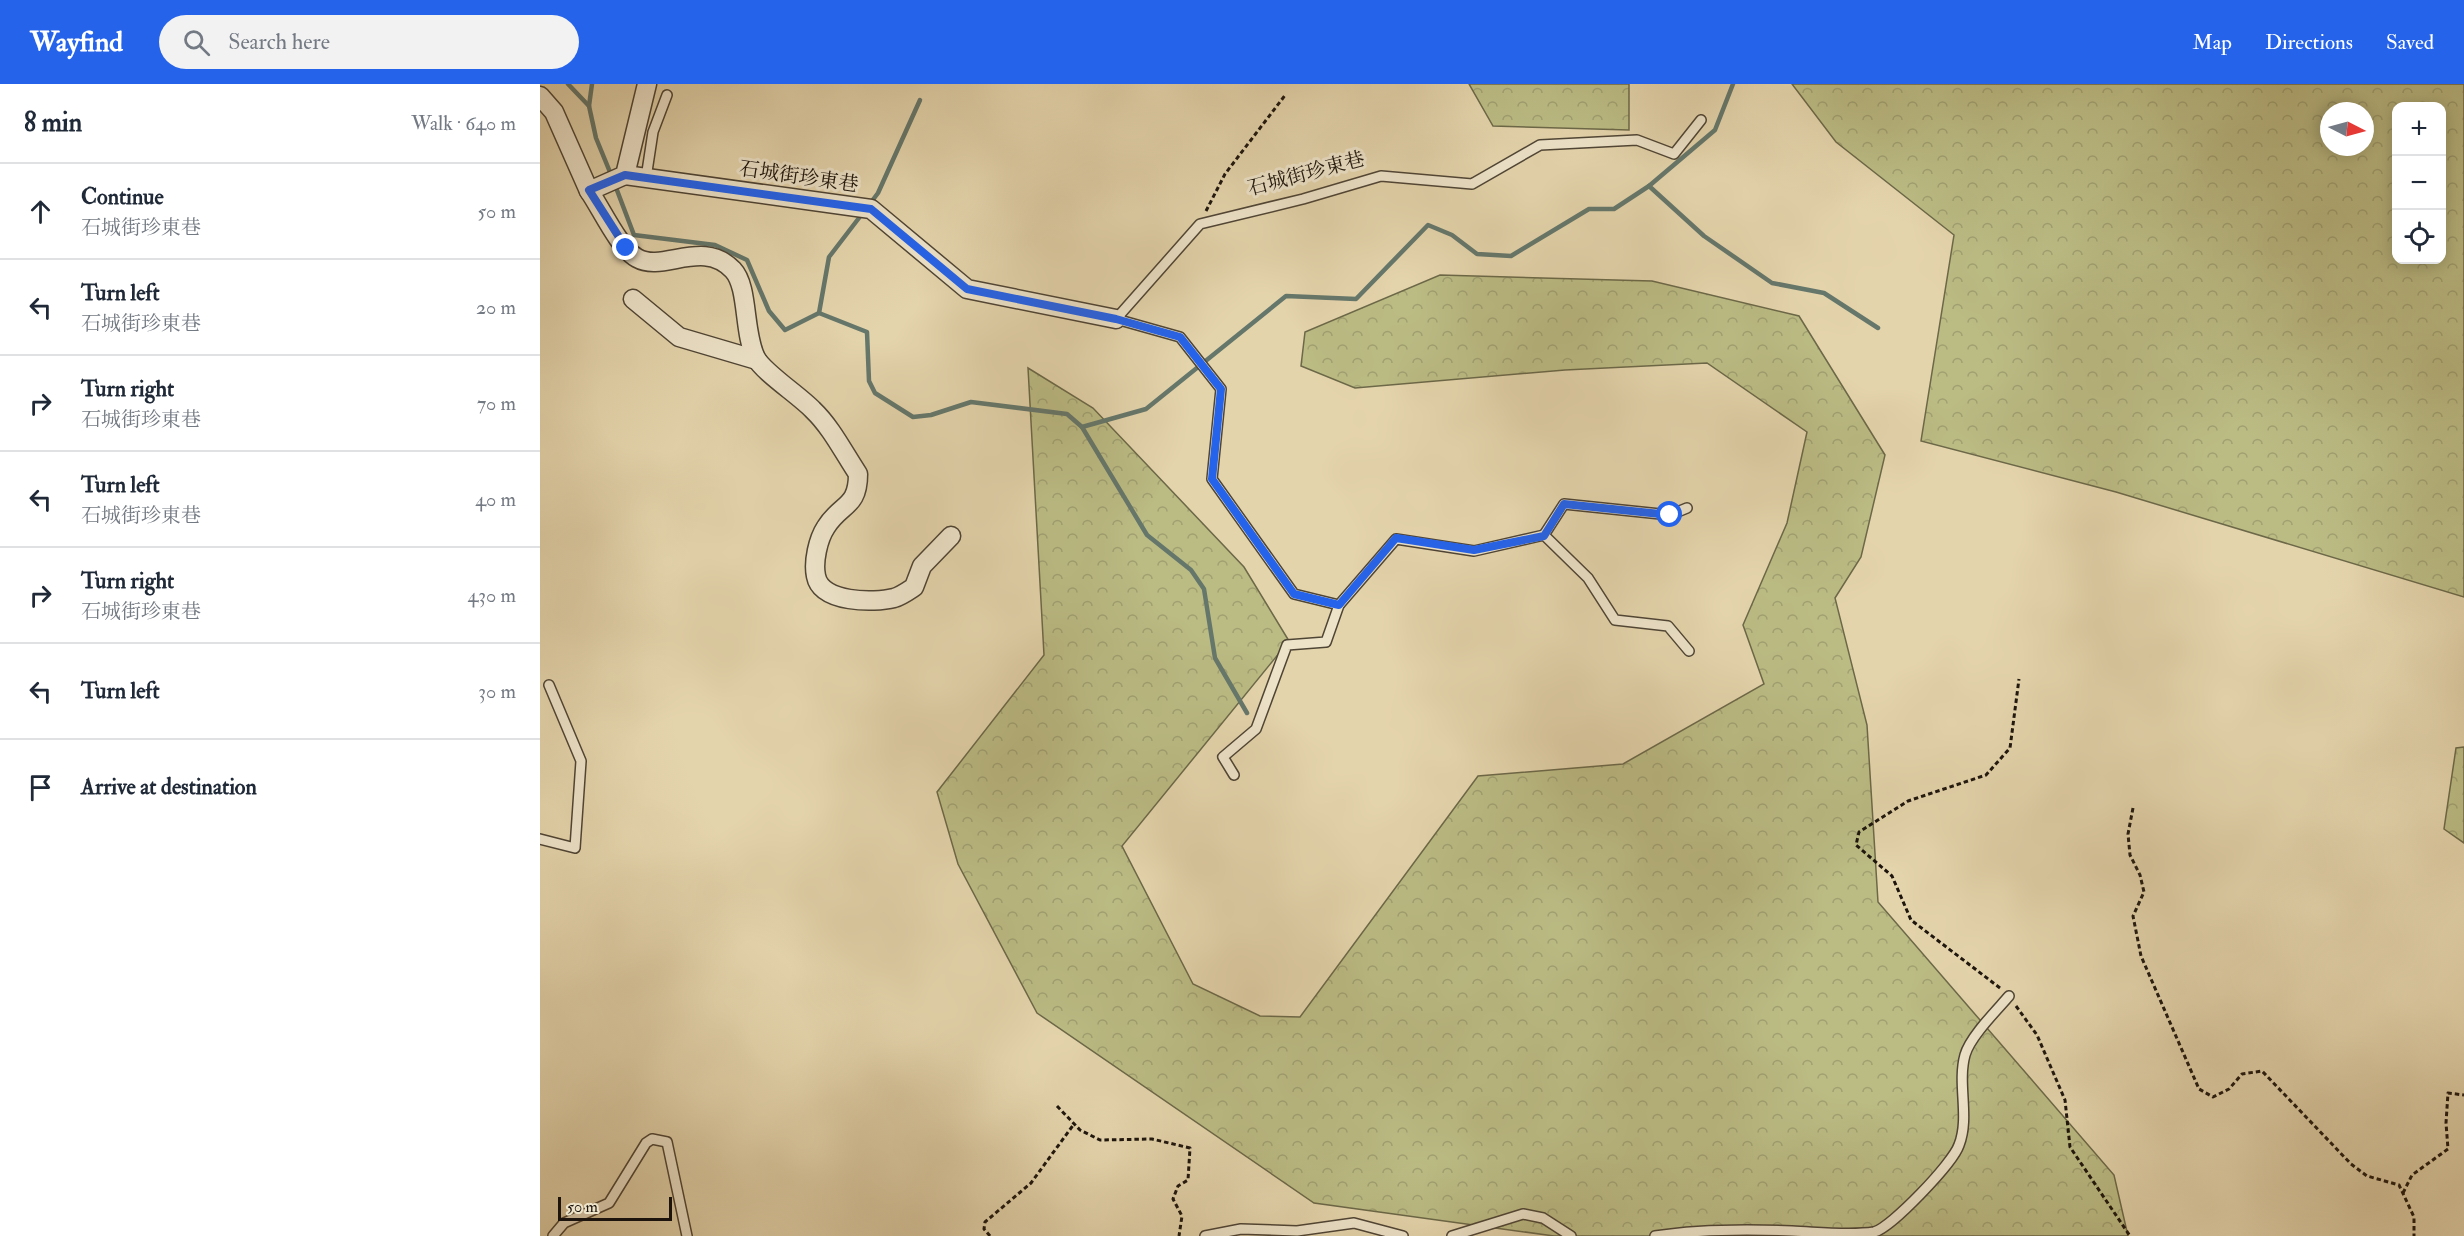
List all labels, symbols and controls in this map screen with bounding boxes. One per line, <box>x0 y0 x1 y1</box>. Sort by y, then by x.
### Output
search box <box>159 15 579 69</box>
text: Wayfind <box>30 25 123 60</box>
icon: search <box>180 26 213 59</box>
text: Search here <box>228 28 330 56</box>
text: Map <box>2192 29 2232 56</box>
text: Directions <box>2265 29 2353 56</box>
text: Saved <box>2386 29 2434 56</box>
north arrow <box>2320 102 2374 156</box>
map controls <box>2392 102 2446 264</box>
button: + <box>2392 102 2446 156</box>
text: 8 min <box>24 107 82 139</box>
text: Walk · 640 m <box>411 111 516 136</box>
street label: 石城街珍東巷 <box>1245 146 1367 201</box>
street label: 石城街珍東巷 <box>738 156 860 197</box>
button: − <box>2392 156 2446 210</box>
text: Continue <box>81 183 164 211</box>
icon: ahead <box>24 195 57 228</box>
text: 50 m <box>477 199 516 224</box>
button: locate <box>2392 210 2446 264</box>
text: 石城街珍東巷 <box>81 215 201 240</box>
route end <box>612 234 638 260</box>
text: Turn left <box>81 279 160 307</box>
icon: left <box>24 291 57 324</box>
text: 20 m <box>476 295 516 320</box>
text: 石城街珍東巷 <box>81 311 201 336</box>
text: Turn right <box>81 375 174 403</box>
icon: right <box>24 387 57 420</box>
text: 70 m <box>477 391 516 416</box>
text: 石城街珍東巷 <box>81 407 201 432</box>
text: Turn left <box>81 471 160 499</box>
icon: left <box>24 483 57 516</box>
text: 40 m <box>475 487 516 512</box>
route start <box>1656 501 1682 527</box>
text: 石城街珍東巷 <box>81 503 201 528</box>
text: Turn right <box>81 567 174 595</box>
icon: right <box>24 579 57 612</box>
text: 430 m <box>468 583 516 608</box>
text: 石城街珍東巷 <box>81 599 201 624</box>
icon: left <box>24 675 57 708</box>
text: Turn left <box>81 677 160 705</box>
text: 30 m <box>478 679 516 704</box>
icon: arrive <box>24 771 57 804</box>
text: Arrive at destination <box>81 773 257 801</box>
scale bar <box>558 1194 672 1222</box>
text: 50 m <box>567 1197 598 1217</box>

